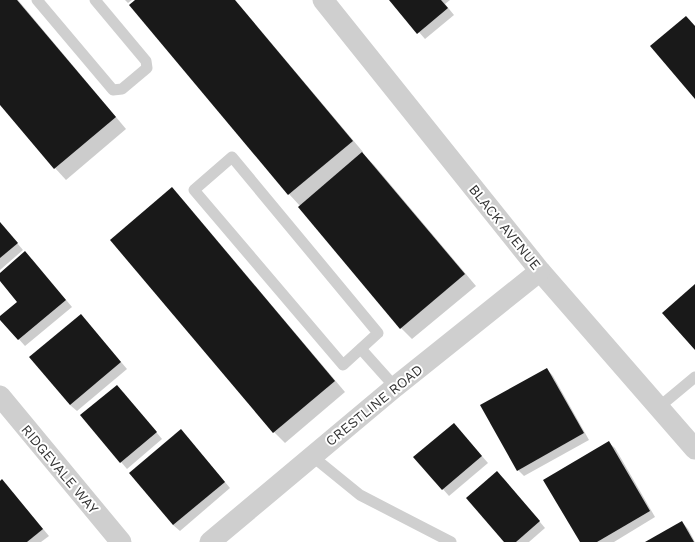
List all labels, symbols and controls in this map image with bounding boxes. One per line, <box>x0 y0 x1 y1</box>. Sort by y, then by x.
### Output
street label: BLACK AVENUE <box>466 181 544 273</box>
street label: CRESTLINE ROAD <box>322 361 426 449</box>
street label: RIDGEVALE WAY <box>18 421 102 517</box>

